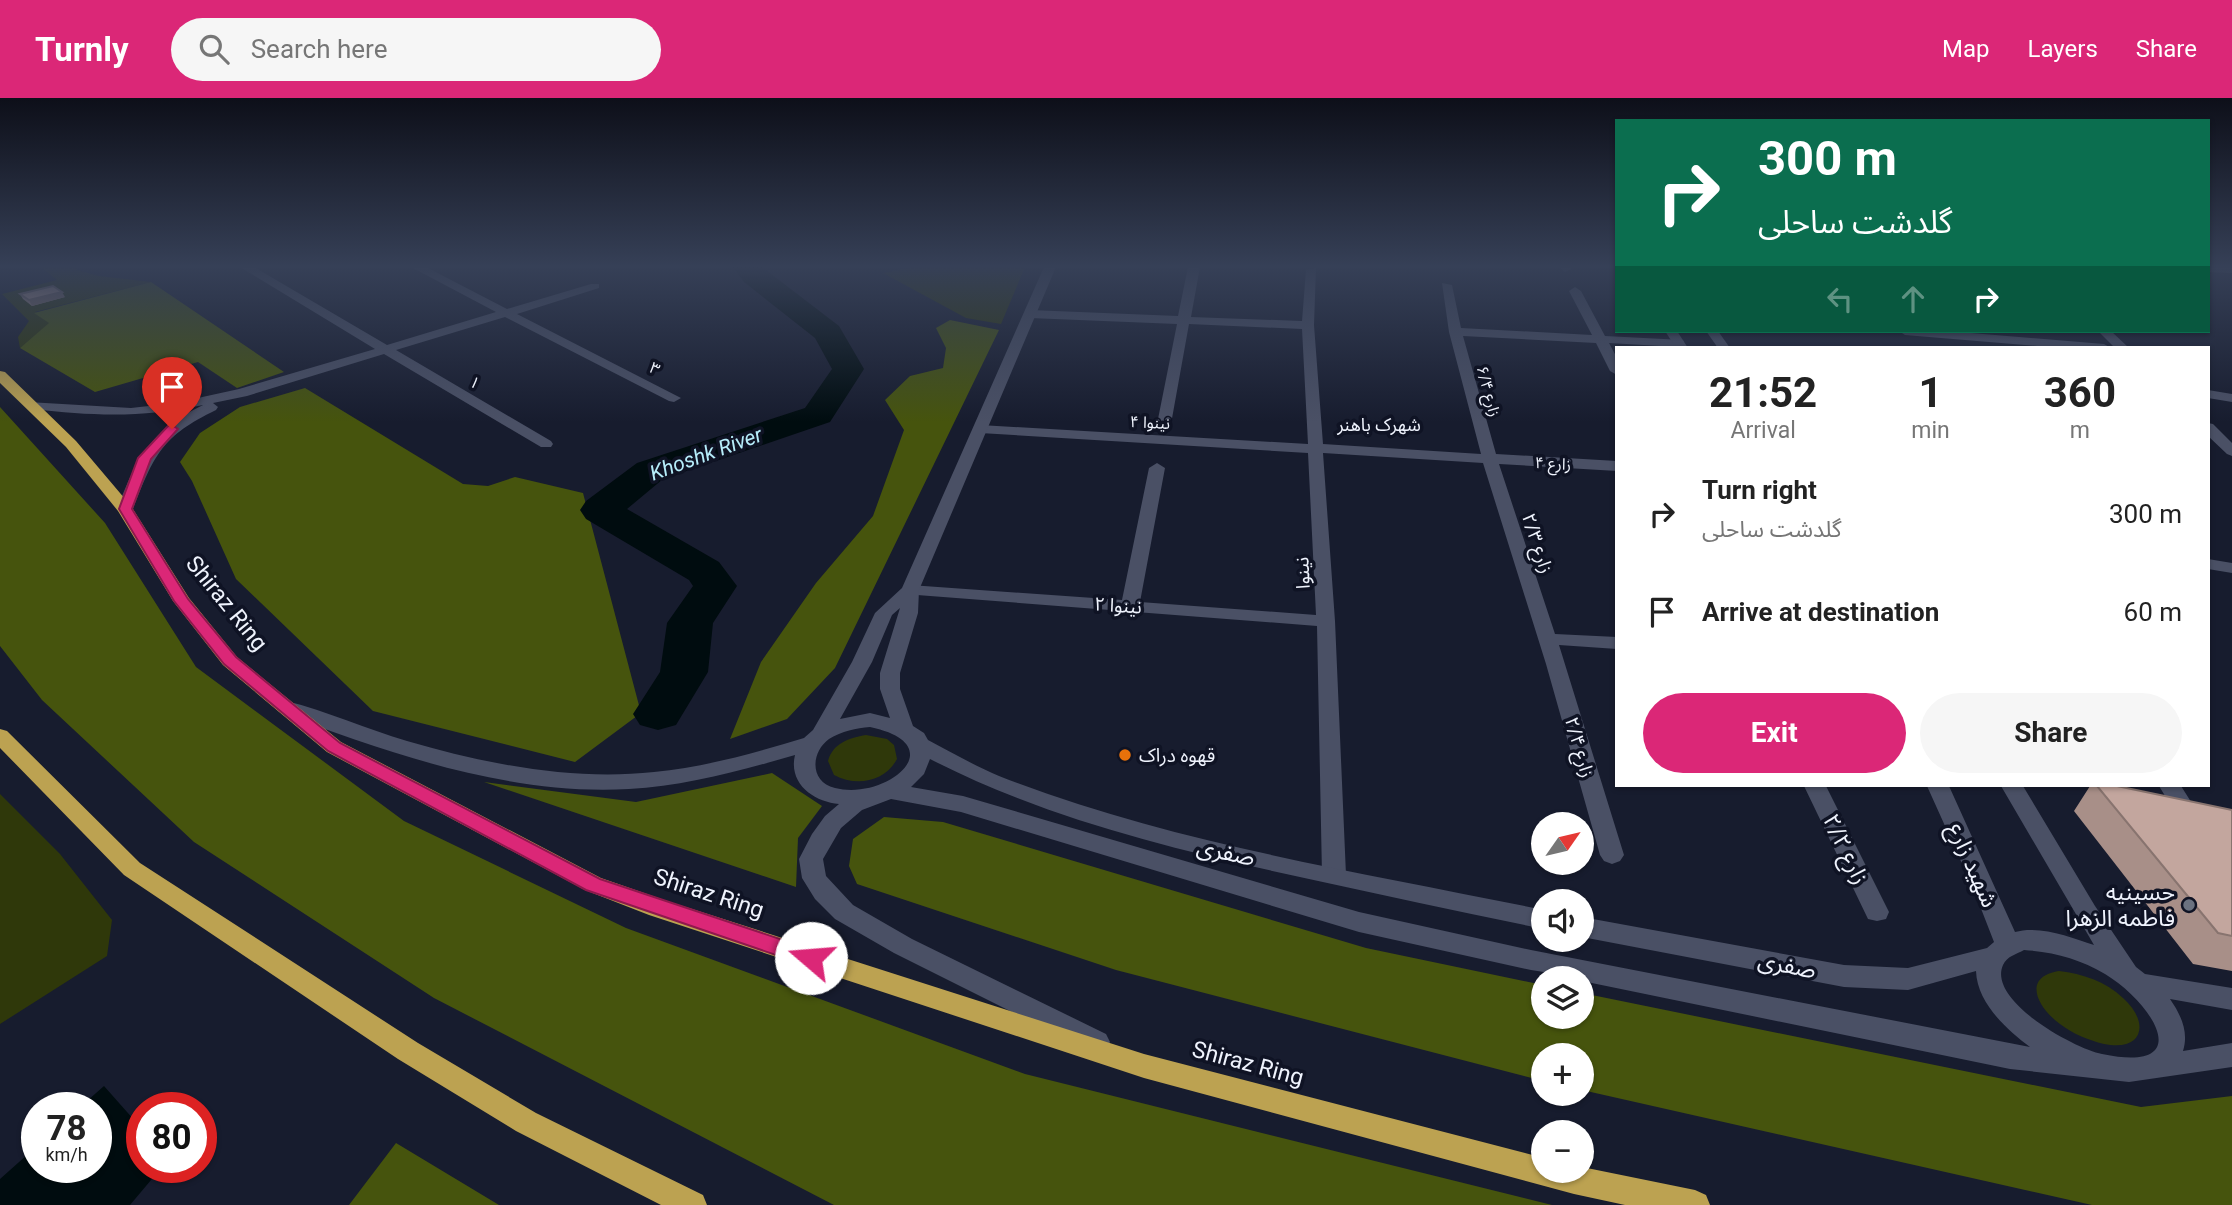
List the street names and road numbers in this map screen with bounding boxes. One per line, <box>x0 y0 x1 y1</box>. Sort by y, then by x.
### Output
street label: ۳ <box>646 358 663 379</box>
street label: ۶/۴ زارع <box>1470 363 1504 420</box>
street label: ۱ <box>466 372 483 393</box>
street label: ۴ نینوا <box>1129 412 1171 433</box>
street label: ۴ زارع <box>1534 453 1572 477</box>
street label: ۲/۳ زارع <box>1515 510 1558 577</box>
street label: Shiraz Ring <box>180 550 273 656</box>
street label: نینوا <box>1290 556 1315 590</box>
street label: ۲ نینوا <box>1093 592 1143 619</box>
street label: ۲/۴ زارع <box>1558 714 1599 781</box>
street label: ۲/۲ زارع <box>1814 810 1874 890</box>
street label: شهید زارع <box>1939 819 2003 913</box>
street label: صفری <box>1194 833 1257 872</box>
street label: Shiraz Ring <box>650 863 767 924</box>
street label: صفری <box>1755 947 1818 984</box>
street label: Shiraz Ring <box>1189 1036 1307 1091</box>

